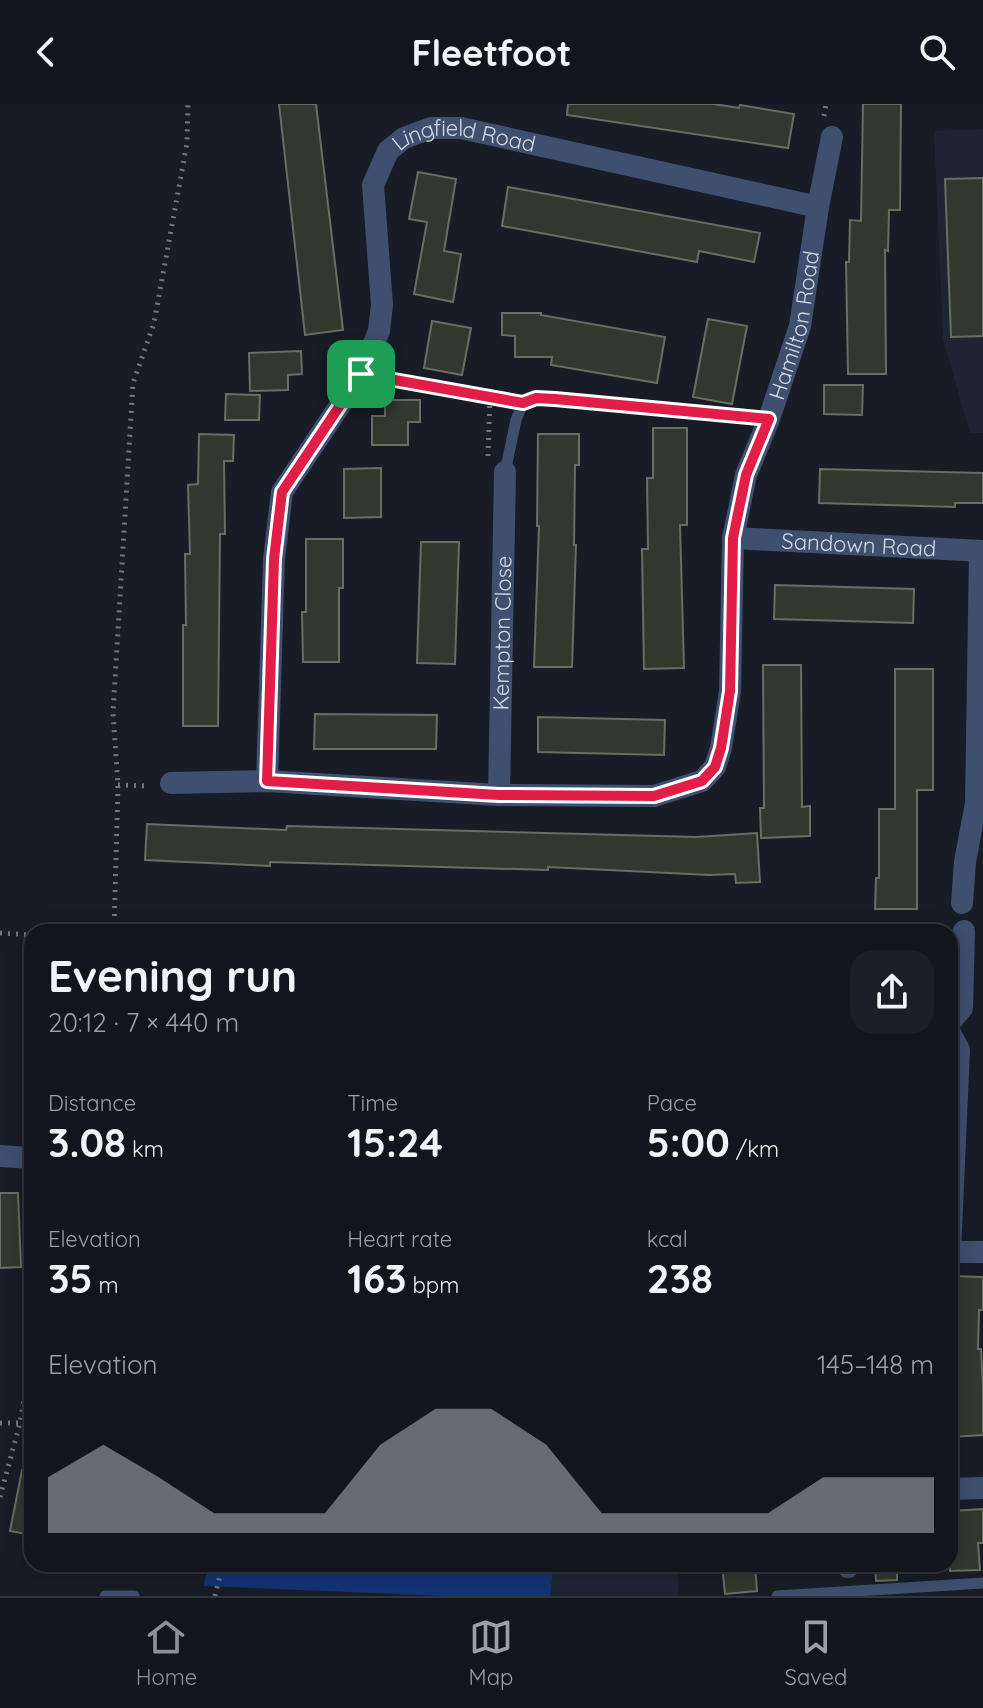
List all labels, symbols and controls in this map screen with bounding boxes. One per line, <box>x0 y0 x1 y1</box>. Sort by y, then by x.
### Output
icon: back <box>24 30 68 74</box>
text: Fleetfoot <box>411 30 572 75</box>
icon: search <box>915 30 959 74</box>
street label: Lingfield Road <box>386 114 538 158</box>
street label: Hamilton Road <box>762 249 825 403</box>
pin <box>327 340 395 408</box>
icon: arrive <box>339 352 383 396</box>
street label: Sandown Road <box>781 527 937 563</box>
street label: Kempton Close <box>487 555 517 711</box>
text: Evening run <box>48 948 297 1003</box>
button: share <box>850 950 934 1034</box>
text: 20:12 · 7 × 440 m <box>48 1006 239 1039</box>
text: Distance <box>48 1089 136 1117</box>
text: Time <box>347 1089 398 1117</box>
text: Pace <box>647 1089 697 1117</box>
text: 3.08 <box>48 1117 126 1167</box>
text: 15:24 <box>347 1117 443 1167</box>
text: 5:00 <box>647 1117 730 1167</box>
text: km <box>126 1135 164 1163</box>
text: /km <box>730 1135 779 1163</box>
text: Elevation <box>48 1225 141 1253</box>
text: Heart rate <box>347 1225 452 1253</box>
text: kcal <box>647 1225 688 1253</box>
text: 35 <box>48 1253 93 1303</box>
text: 163 <box>347 1253 407 1303</box>
text: 238 <box>647 1253 713 1303</box>
text: m <box>93 1271 119 1299</box>
text: bpm <box>407 1271 459 1299</box>
text: Elevation <box>48 1348 158 1381</box>
text: 145–148 m <box>817 1348 934 1381</box>
tab: Home <box>136 1615 197 1691</box>
tab: Map <box>469 1615 513 1691</box>
tab: Saved <box>785 1615 847 1691</box>

